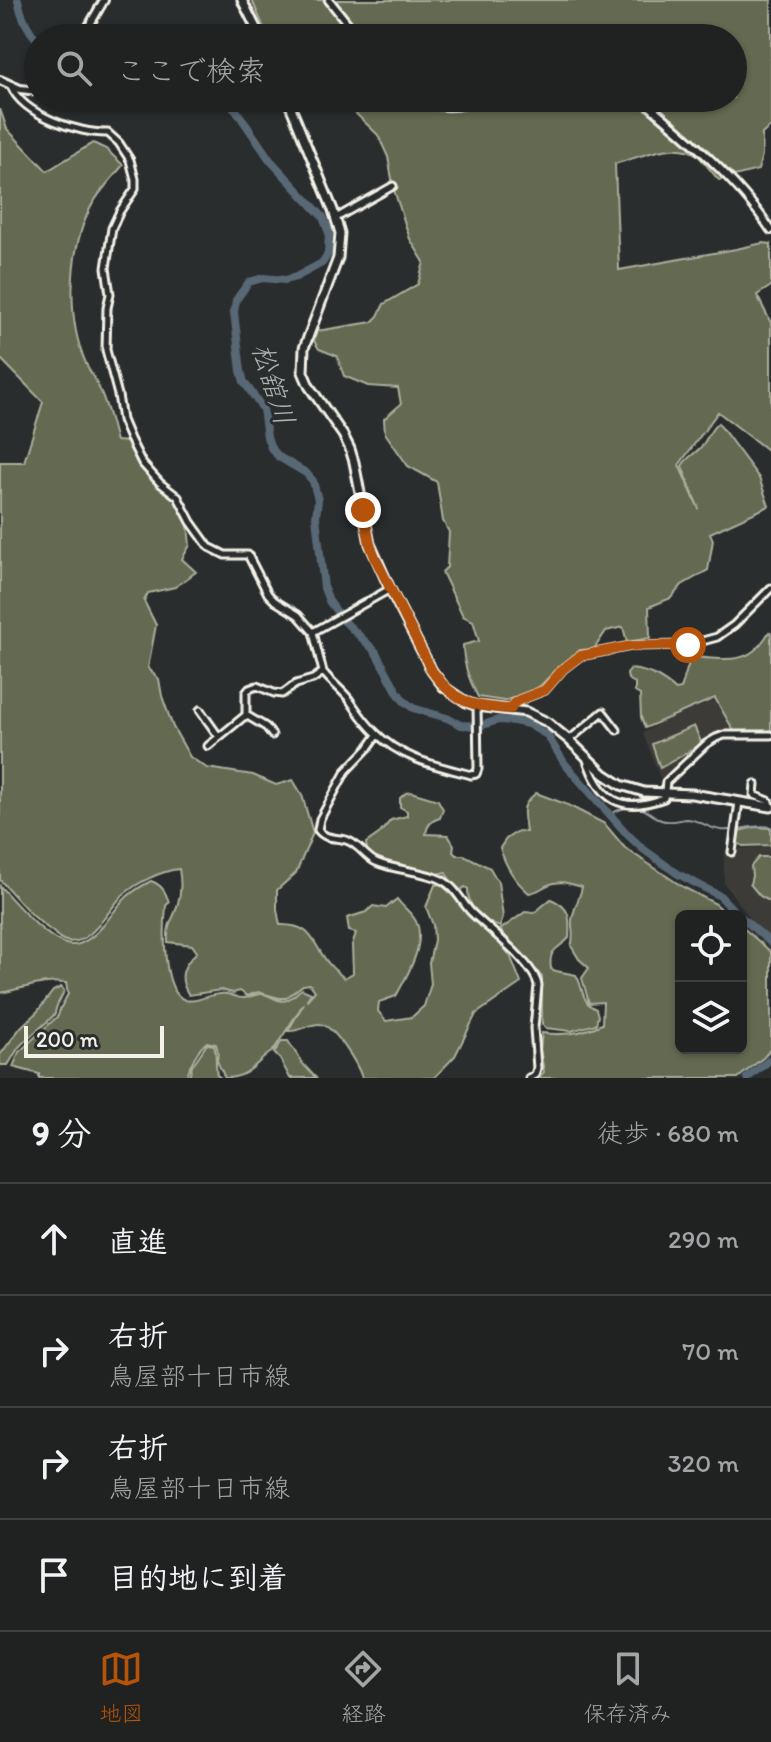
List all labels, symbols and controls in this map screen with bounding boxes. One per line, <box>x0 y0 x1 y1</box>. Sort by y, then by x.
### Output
search box <box>24 24 747 112</box>
icon: search <box>52 46 96 90</box>
text: ここで検索 <box>116 52 266 89</box>
water label: 松舘川 <box>245 339 303 429</box>
route end <box>345 492 381 528</box>
route start <box>670 627 706 663</box>
map controls <box>675 910 747 1054</box>
button: locate <box>675 910 747 982</box>
button: layers <box>675 982 747 1054</box>
scale bar <box>24 1022 164 1058</box>
text: 200 m <box>36 1026 98 1053</box>
text: 9 分 <box>32 1113 91 1154</box>
text: 徒歩 · 680 m <box>597 1117 739 1149</box>
icon: ahead <box>32 1217 76 1261</box>
text: 直進 <box>108 1223 168 1260</box>
text: 290 m <box>668 1223 739 1255</box>
text: 右折 <box>108 1317 168 1354</box>
icon: right <box>32 1329 76 1373</box>
text: 70 m <box>682 1335 739 1367</box>
text: 鳥屋部十日市線 <box>108 1360 290 1392</box>
text: 右折 <box>108 1429 168 1466</box>
icon: right <box>32 1441 76 1485</box>
text: 320 m <box>667 1447 739 1479</box>
text: 鳥屋部十日市線 <box>108 1472 290 1504</box>
icon: arrive <box>32 1553 76 1597</box>
text: 目的地に到着 <box>108 1559 288 1596</box>
tab: 地図 <box>99 1647 143 1727</box>
tab: 経路 <box>341 1647 386 1727</box>
tab: 保存済み <box>584 1647 672 1727</box>

